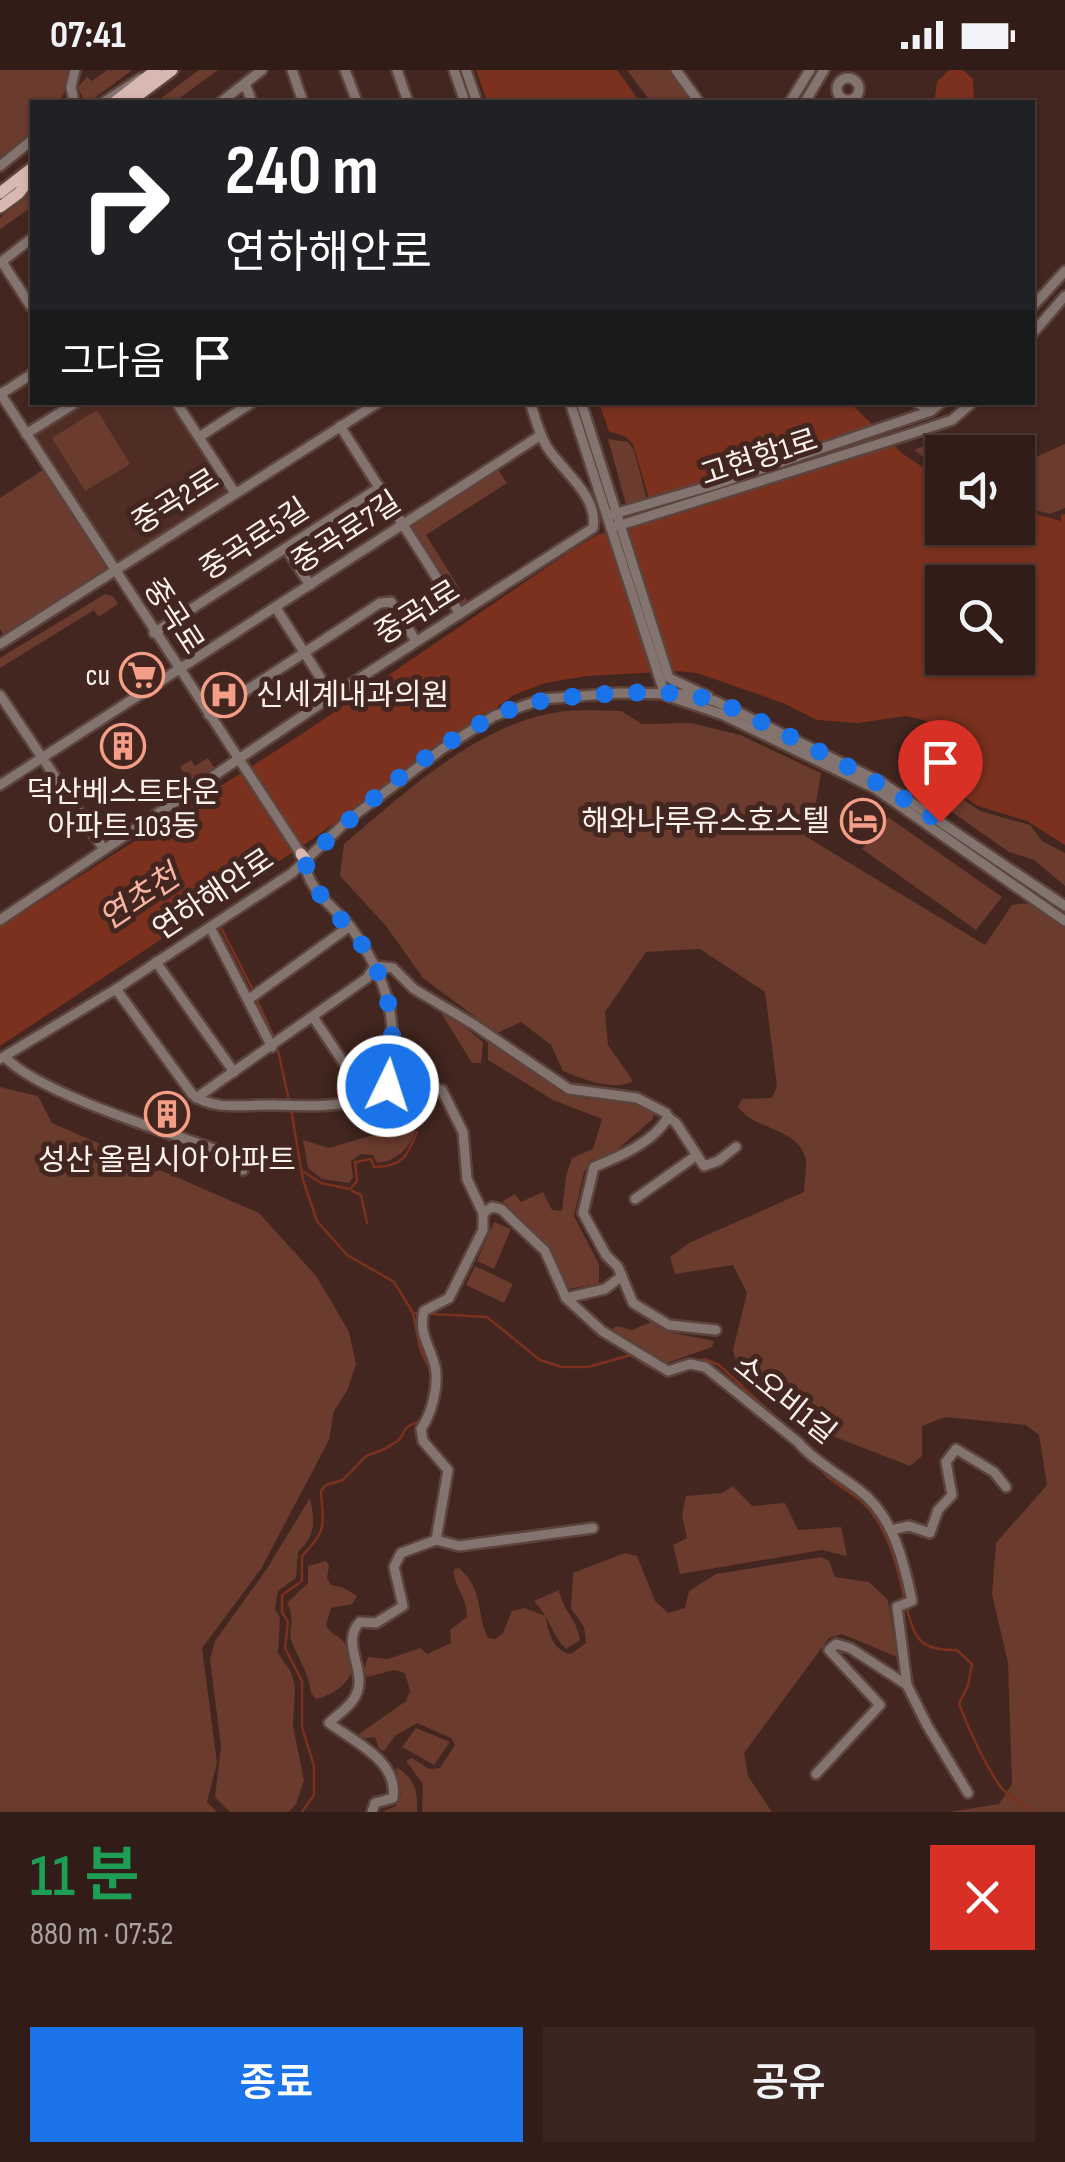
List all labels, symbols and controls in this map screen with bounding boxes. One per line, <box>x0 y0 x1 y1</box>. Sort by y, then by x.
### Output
text: 07:41 <box>50 13 126 58</box>
text: 240 m <box>225 130 379 214</box>
icon: right <box>60 140 190 270</box>
text: 연하해안로 <box>225 226 432 281</box>
icon: arrive <box>185 330 240 385</box>
text: 그다음 <box>60 340 165 385</box>
street label: 고현항1로 <box>696 422 822 494</box>
map controls <box>925 435 1035 675</box>
button: sound <box>925 435 1035 545</box>
street label: 중곡2로 <box>126 461 225 542</box>
street label: 중곡로7길 <box>285 484 408 581</box>
street label: 중곡로5길 <box>193 491 316 588</box>
button: search <box>925 565 1035 675</box>
street label: 중곡로 <box>136 572 211 661</box>
street label: 중곡1로 <box>368 573 467 653</box>
supermarket icon: cu <box>119 652 165 698</box>
place label: cu <box>85 658 110 694</box>
hospital icon: 신세계내과의원 <box>201 672 247 718</box>
place label: 신세계내과의원 <box>256 678 449 714</box>
pin <box>898 720 983 823</box>
building icon: 덕산베스트타운 아파트 103동 <box>100 723 146 769</box>
icon: arrive <box>913 735 968 790</box>
place label: 덕산베스트타운 아파트 103동 <box>26 775 220 845</box>
hotel icon: 해와나루유스호스텔 <box>840 798 886 844</box>
place label: 해와나루유스호스텔 <box>582 804 830 840</box>
street label: 연하해안로 <box>146 841 281 948</box>
water label: 연초천 <box>92 855 190 939</box>
position arrow <box>336 1034 440 1138</box>
building icon: 성산 올림시아 아파트 <box>144 1091 190 1137</box>
place label: 성산 올림시아 아파트 <box>38 1143 296 1179</box>
street label: 소오비1길 <box>726 1348 843 1452</box>
text: 11 분 <box>30 1841 140 1913</box>
button: close <box>930 1845 1035 1950</box>
text: 880 m · 07:52 <box>30 1915 173 1954</box>
button: 종료 <box>30 2027 523 2142</box>
button: 공유 <box>543 2027 1035 2142</box>

